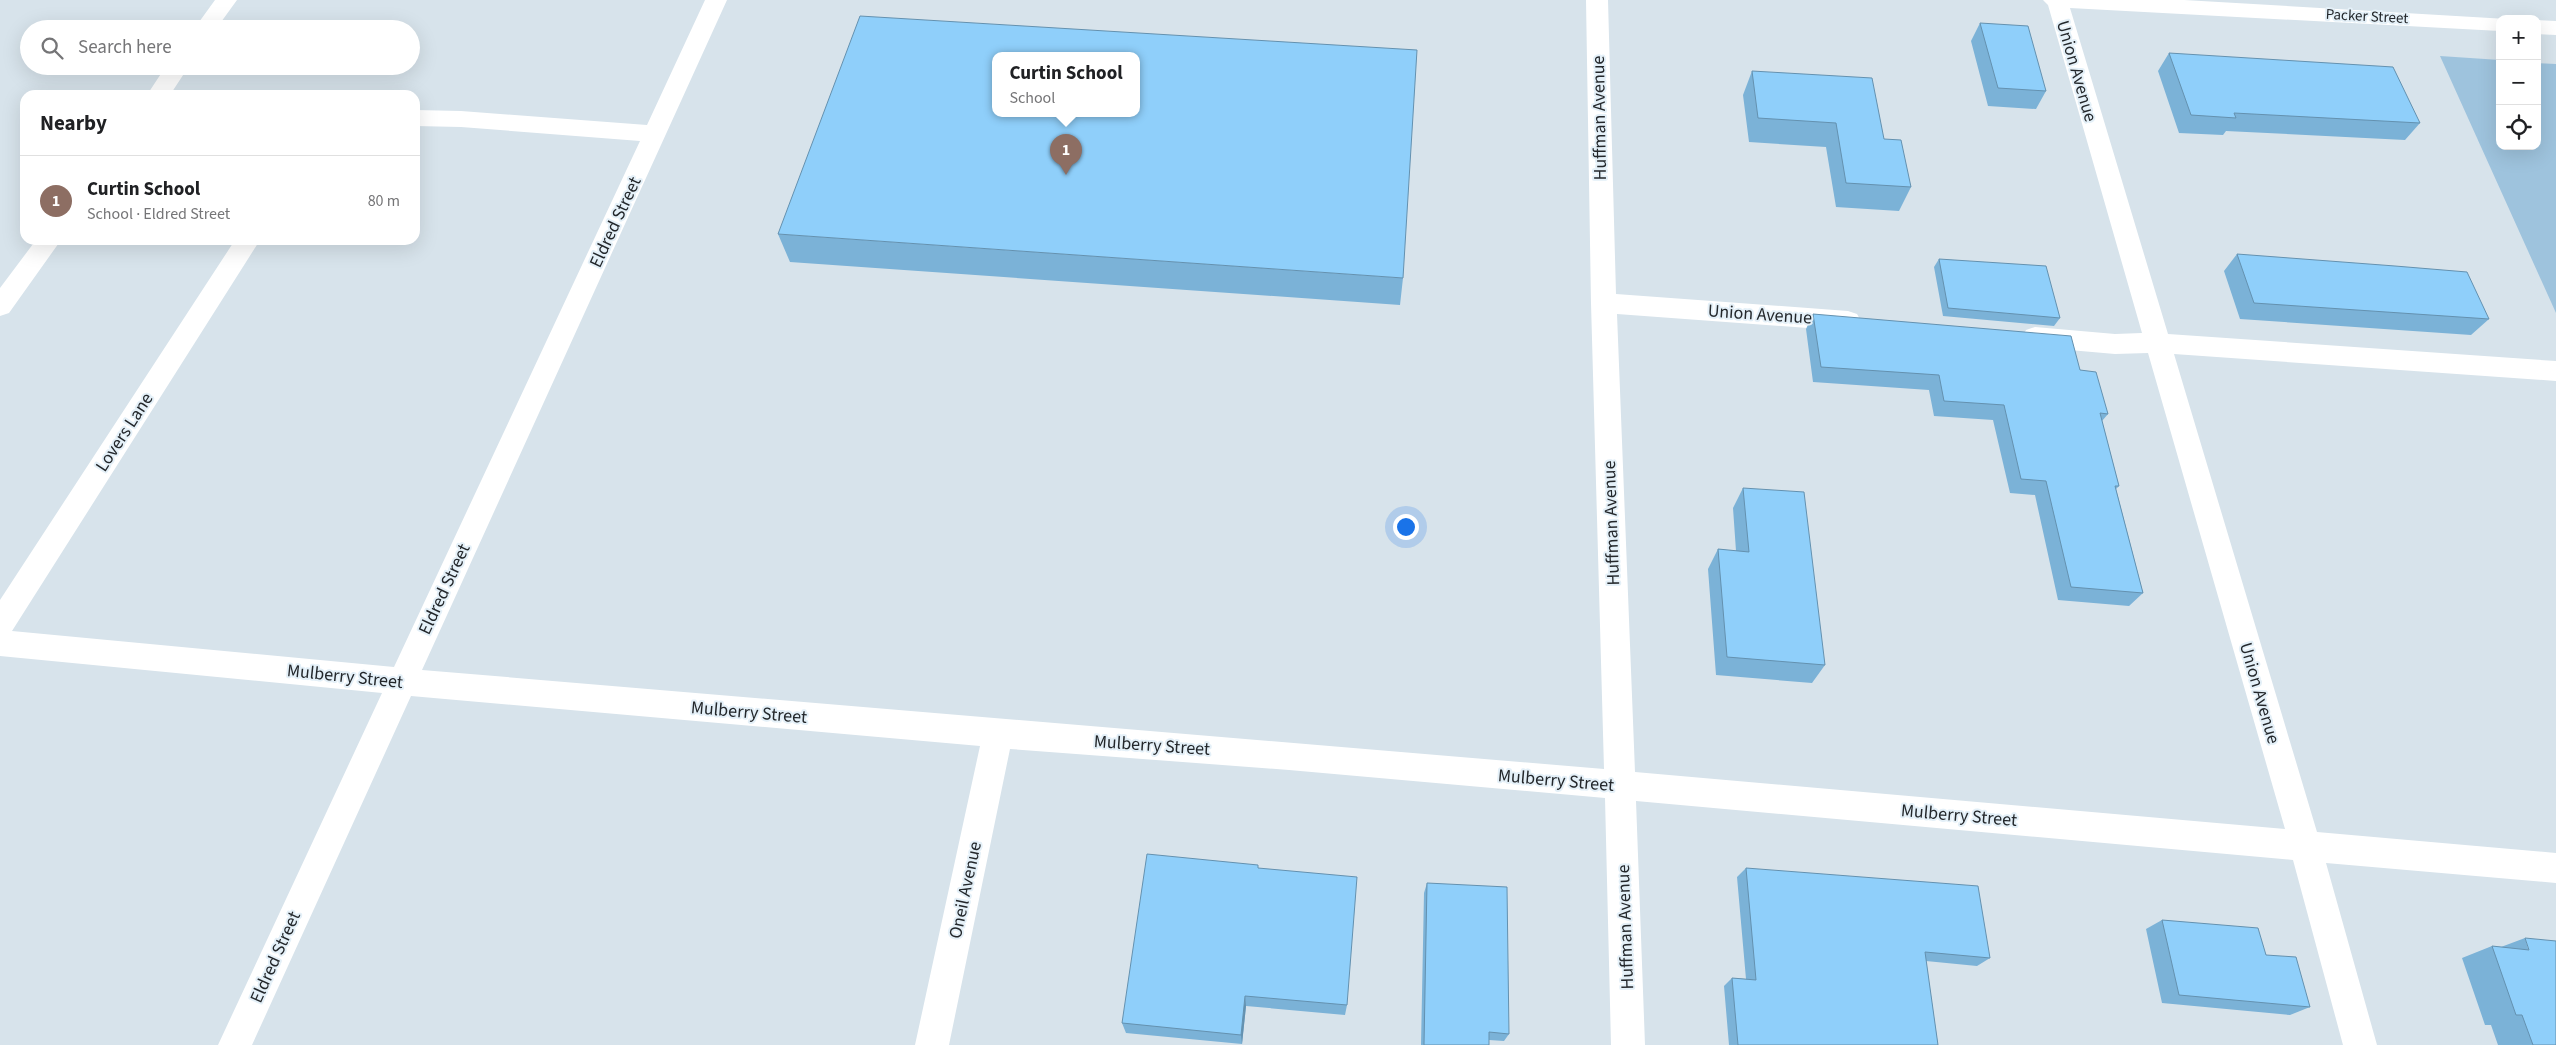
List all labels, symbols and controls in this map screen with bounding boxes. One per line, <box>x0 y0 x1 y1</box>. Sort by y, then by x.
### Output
street label: Packer Street <box>2325 4 2409 29</box>
map controls <box>2496 15 2541 150</box>
button: + <box>2496 15 2541 60</box>
street label: Union Avenue <box>2050 17 2103 125</box>
search box <box>20 20 420 75</box>
icon: search <box>38 34 66 62</box>
text: Search here <box>78 34 172 61</box>
popup <box>992 52 1140 117</box>
street label: Huffman Avenue <box>1586 55 1613 181</box>
text: Curtin School <box>1009 60 1123 87</box>
button: − <box>2496 60 2541 105</box>
text: School <box>1009 87 1055 109</box>
button: locate <box>2496 105 2541 150</box>
text: Nearby <box>40 108 107 138</box>
pin: 1 <box>1050 134 1082 175</box>
street label: Eldred Street <box>583 173 647 272</box>
text: Curtin School <box>87 176 200 203</box>
text: 1 <box>52 190 60 212</box>
text: 80 m <box>368 190 400 212</box>
text: School · Eldred Street <box>87 203 230 225</box>
street label: Union Avenue <box>1707 298 1813 331</box>
street label: Lovers Lane <box>90 388 159 477</box>
street label: Huffman Avenue <box>1597 460 1626 586</box>
your location <box>1393 514 1419 540</box>
street label: Eldred Street <box>412 540 476 639</box>
street label: Union Avenue <box>2233 639 2286 747</box>
street label: Mulberry Street <box>286 658 404 695</box>
street label: Mulberry Street <box>690 695 808 730</box>
street label: Mulberry Street <box>1093 729 1211 762</box>
street label: Mulberry Street <box>1497 763 1615 798</box>
street label: Mulberry Street <box>1900 798 2018 833</box>
street label: Oneil Avenue <box>943 839 988 941</box>
street label: Huffman Avenue <box>1611 864 1640 990</box>
street label: Eldred Street <box>244 907 307 1007</box>

